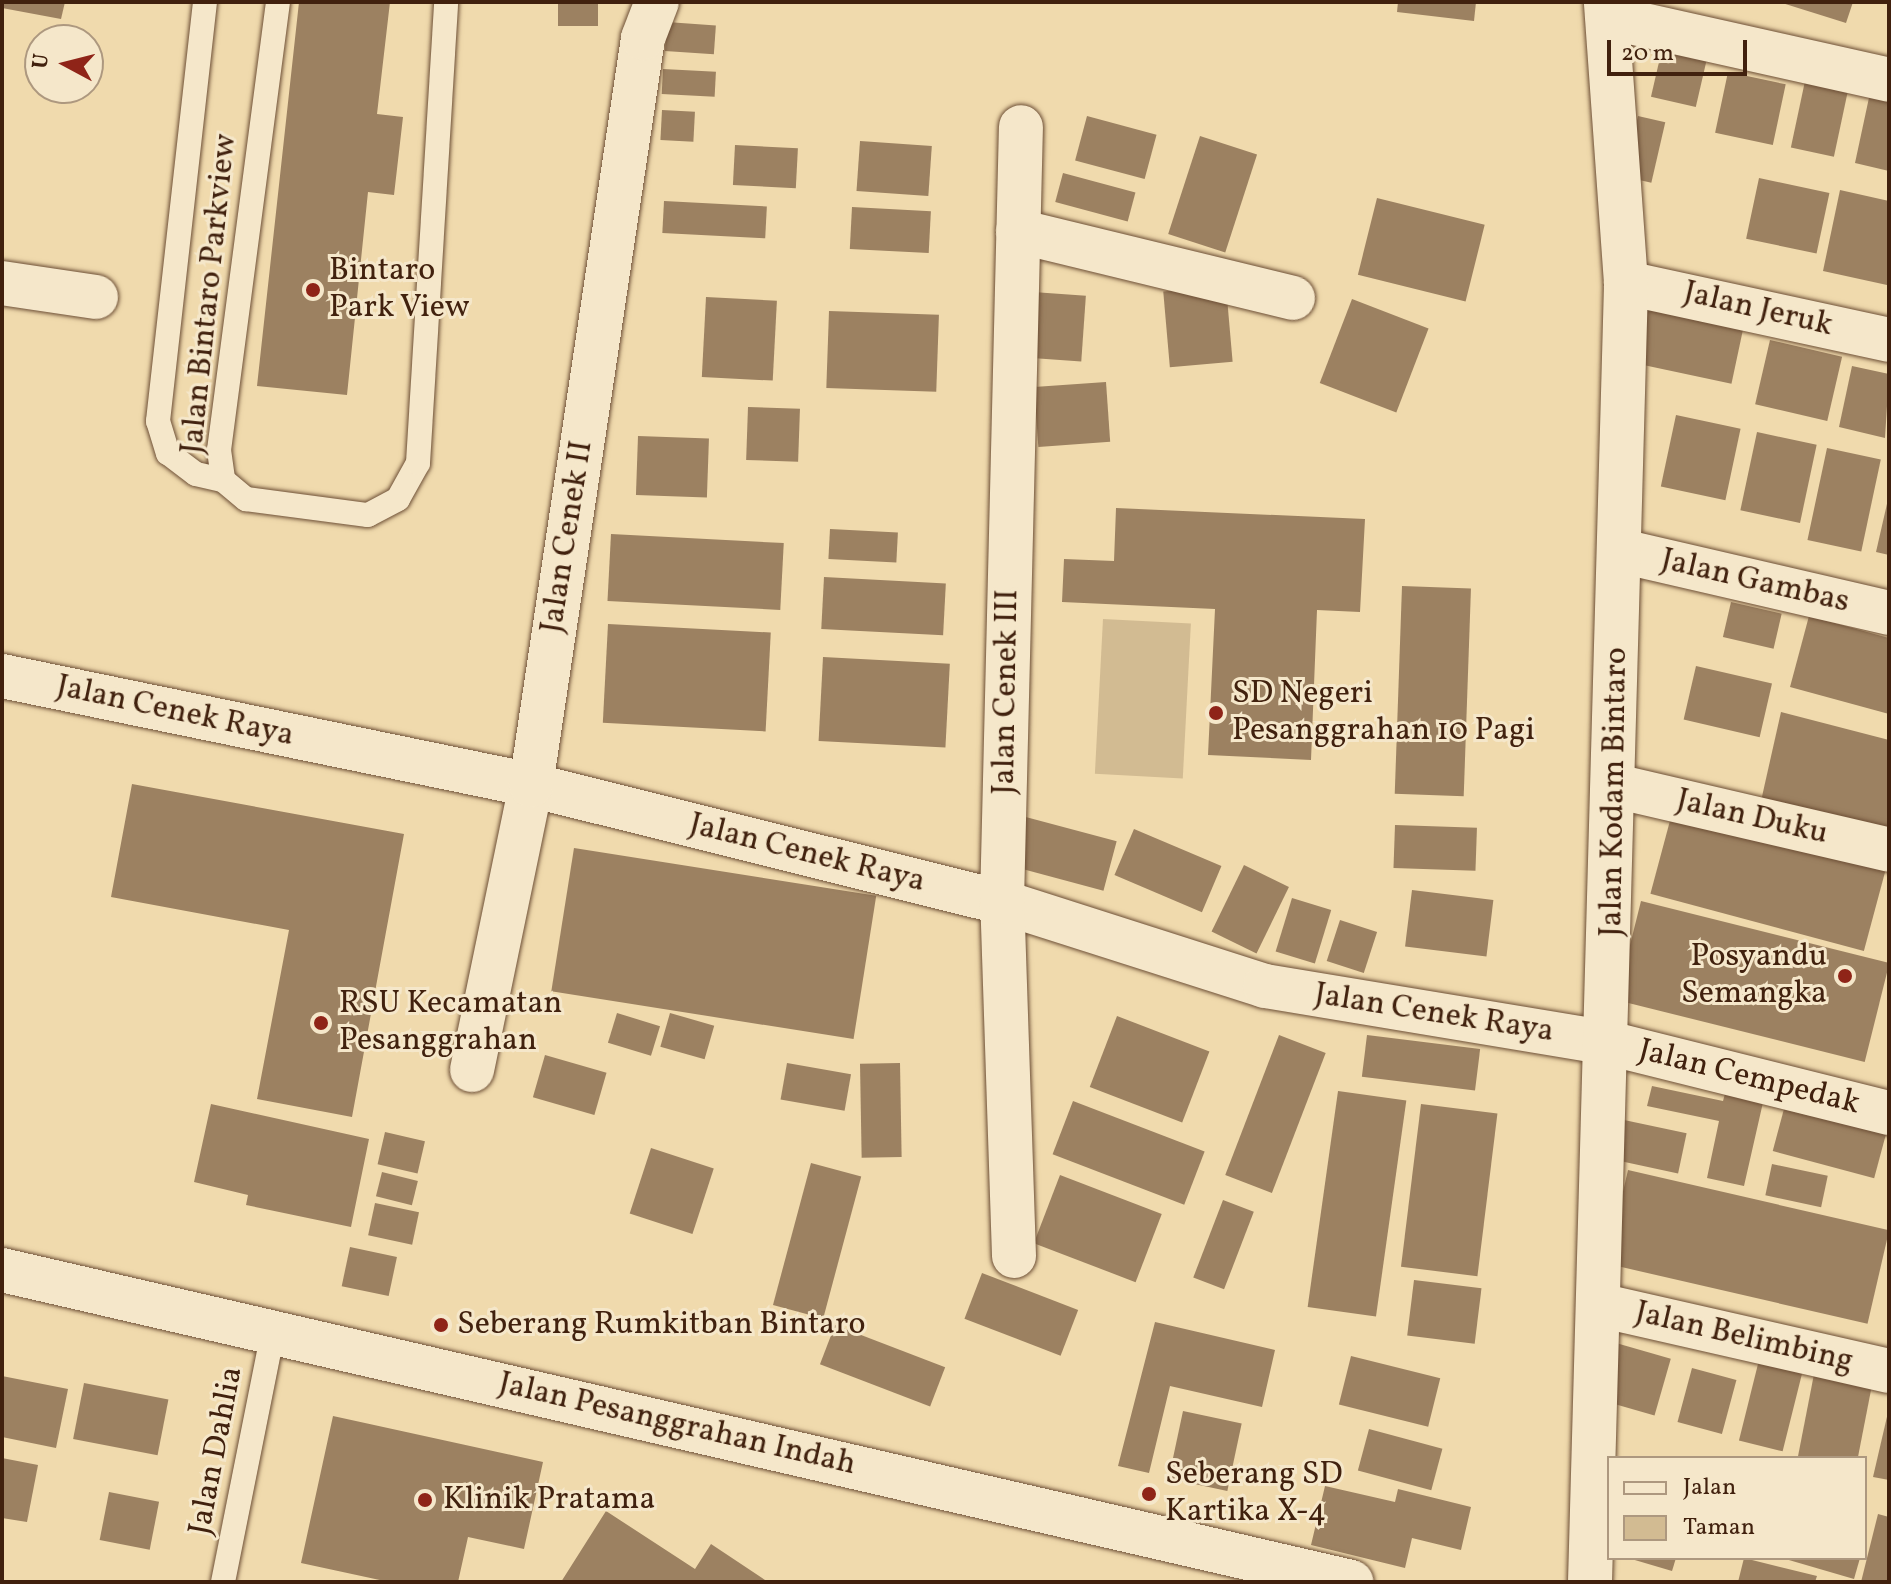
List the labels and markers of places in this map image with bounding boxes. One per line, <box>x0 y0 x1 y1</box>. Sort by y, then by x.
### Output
place label: Bintaro Park View <box>329 253 470 328</box>
marker: Bintaro Park View <box>304 281 322 299</box>
place label: SD Negeri Pesanggrahan 10 Pagi <box>1232 676 1535 751</box>
marker: SD Negeri Pesanggrahan 10 Pagi <box>1207 704 1225 722</box>
place label: Posyandu Semangka <box>1681 939 1827 1014</box>
marker: Posyandu Semangka <box>1834 965 1856 987</box>
place label: RSU Kecamatan Pesanggrahan <box>339 986 562 1061</box>
marker: RSU Kecamatan Pesanggrahan <box>310 1012 332 1034</box>
place label: Seberang Rumkitban Bintaro <box>457 1306 865 1344</box>
marker: Seberang Rumkitban Bintaro <box>432 1316 450 1334</box>
place label: Seberang SD Kartika X-4 <box>1165 1457 1343 1532</box>
place label: Klinik Pratama <box>443 1481 655 1519</box>
marker: Seberang SD Kartika X-4 <box>1140 1485 1158 1503</box>
marker: Klinik Pratama <box>414 1489 436 1511</box>

